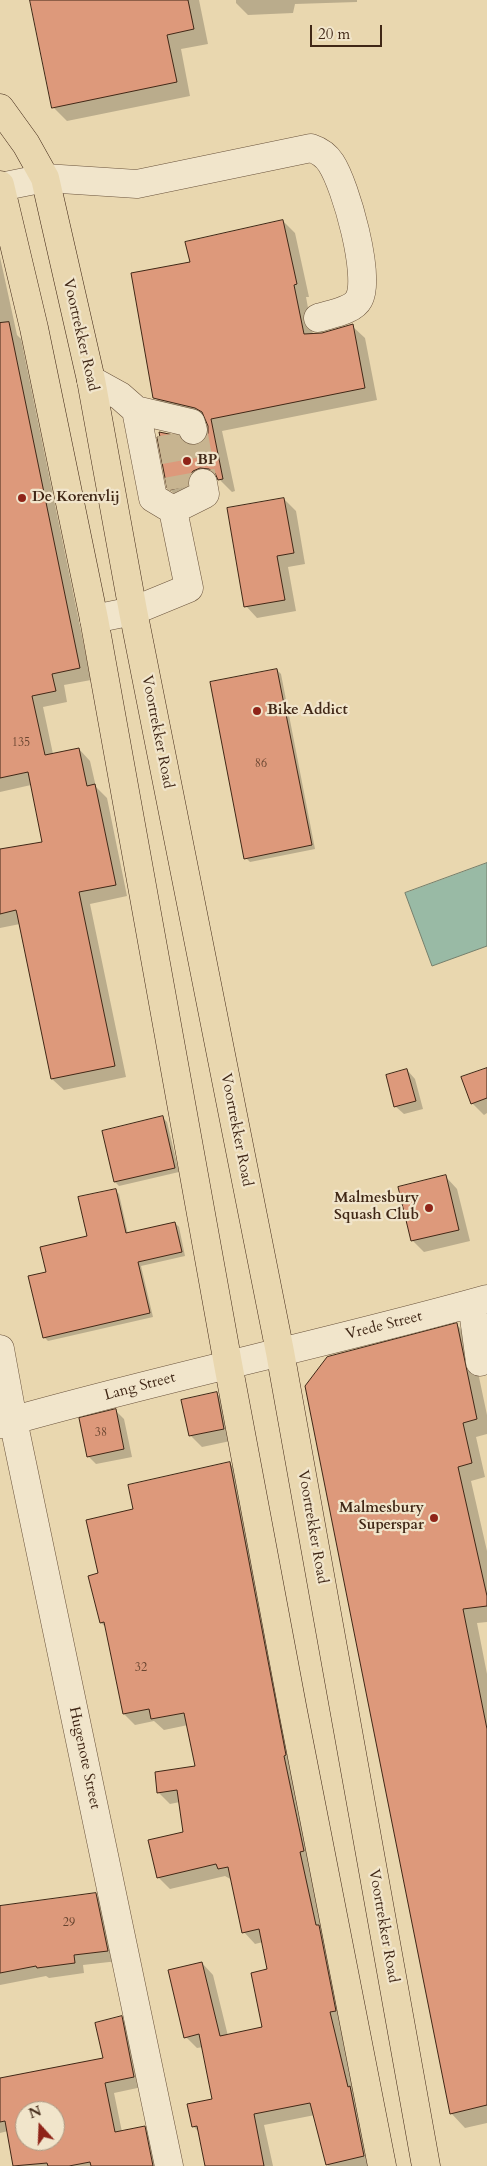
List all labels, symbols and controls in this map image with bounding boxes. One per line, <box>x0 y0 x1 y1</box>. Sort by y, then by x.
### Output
scale bar <box>312 15 384 47</box>
text: 20 m <box>318 24 350 44</box>
street label: Voortrekker Road <box>58 277 102 393</box>
place label: BP <box>197 452 217 470</box>
marker: BP <box>181 455 193 467</box>
place label: De Korenvlij <box>32 489 120 507</box>
marker: De Korenvlij <box>16 492 28 504</box>
street label: Voortrekker Road <box>137 674 177 790</box>
place label: Bike Addict <box>267 702 348 720</box>
marker: Bike Addict <box>251 705 263 717</box>
house number: 135 <box>12 736 30 750</box>
house number: 86 <box>255 757 267 771</box>
street label: Voortrekker Road <box>216 1072 256 1188</box>
place label: Malmesbury Squash Club <box>334 1190 419 1225</box>
marker: Malmesbury Squash Club <box>423 1202 435 1214</box>
street label: Vrede Street <box>344 1308 424 1344</box>
street label: Lang Street <box>103 1369 177 1405</box>
house number: 38 <box>95 1426 107 1440</box>
street label: Voortrekker Road <box>293 1469 331 1585</box>
place label: Malmesbury Superspar <box>339 1500 424 1535</box>
marker: Malmesbury Superspar <box>428 1512 440 1524</box>
house number: 32 <box>135 1661 147 1675</box>
street label: Hugenote Street <box>64 1705 104 1811</box>
street label: Voortrekker Road <box>364 1868 402 1984</box>
house number: 29 <box>63 1916 75 1930</box>
north arrow <box>15 2101 65 2151</box>
text: N <box>26 2101 44 2123</box>

